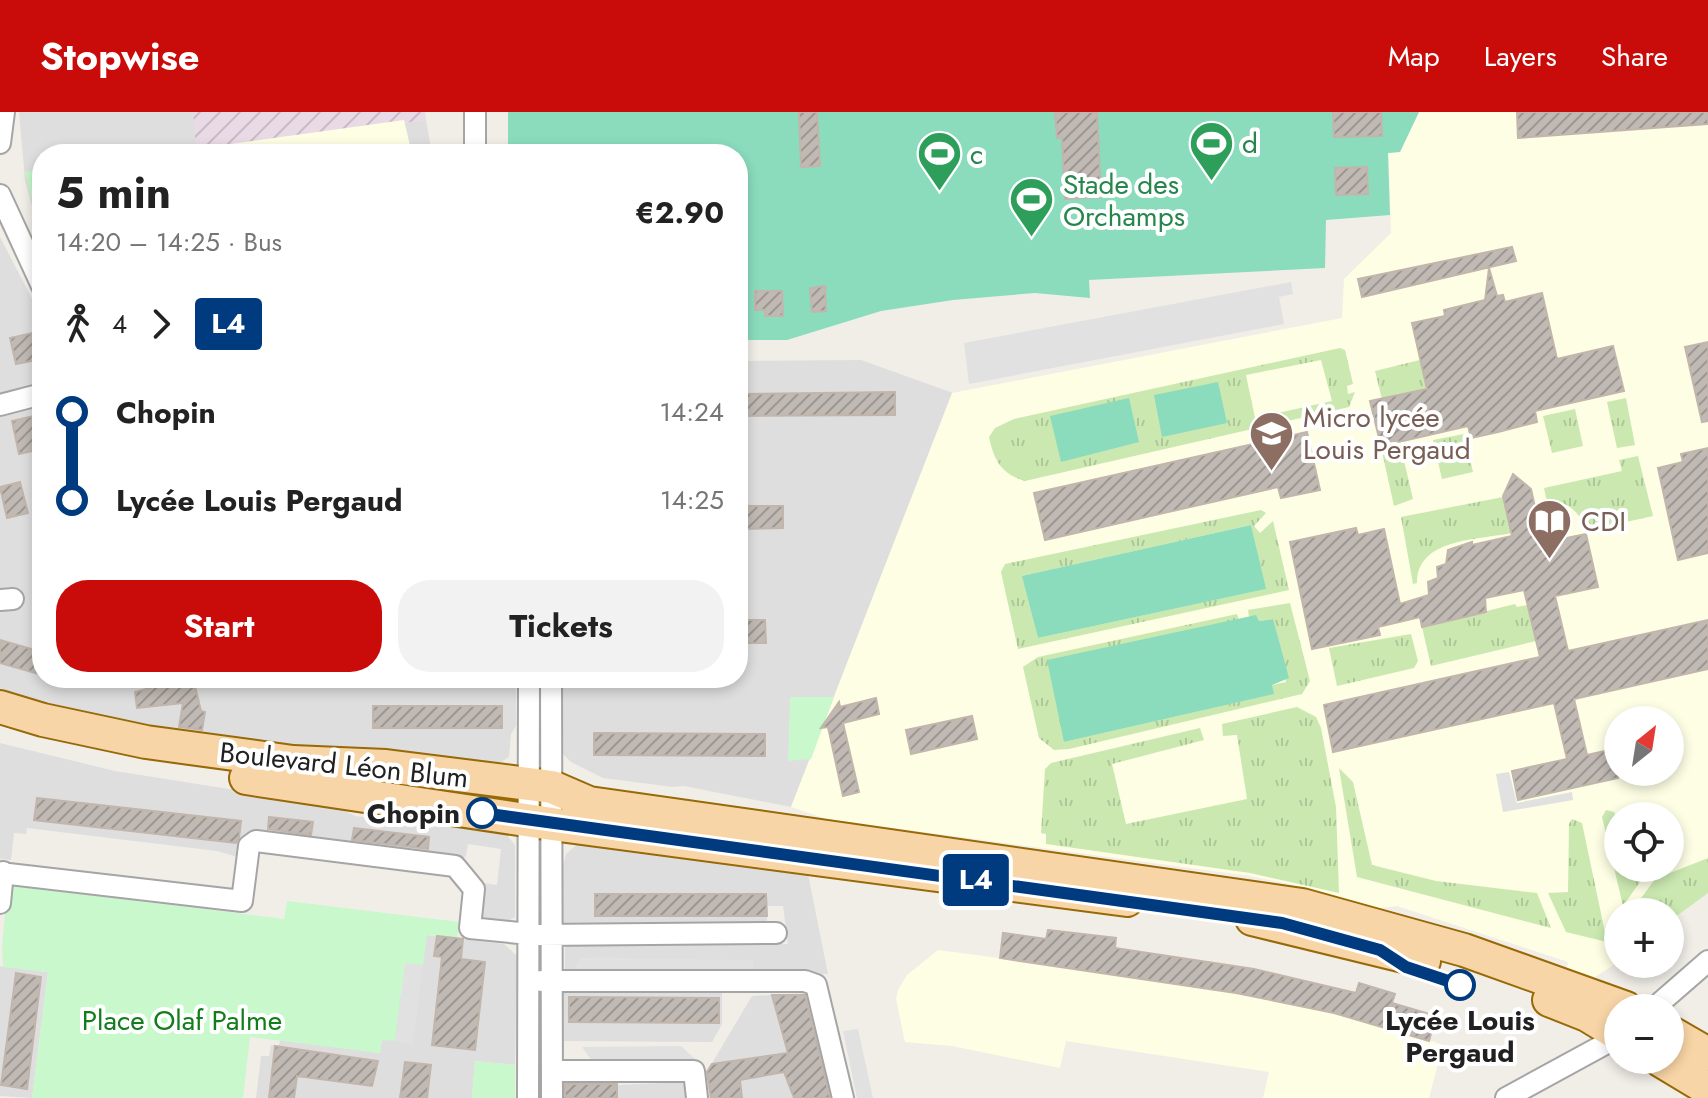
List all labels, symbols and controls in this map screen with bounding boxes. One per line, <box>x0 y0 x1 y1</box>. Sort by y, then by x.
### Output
text: Stopwise <box>40 29 200 84</box>
text: Map <box>1388 36 1440 77</box>
text: Layers <box>1484 36 1557 77</box>
text: Share <box>1601 36 1668 77</box>
sports icon: d <box>1187 119 1235 182</box>
place label: d <box>1242 123 1258 164</box>
sports icon: c <box>915 130 963 193</box>
place label: c <box>970 134 983 175</box>
text: 5 min <box>56 161 171 225</box>
place label: Stade des Orchamps <box>1063 164 1185 237</box>
sports icon: Stade des Orchamps <box>1008 176 1056 239</box>
text: €2.90 <box>635 191 724 234</box>
text: 14:20 – 14:25 · Bus <box>56 223 282 261</box>
icon: walk <box>56 302 100 346</box>
icon: forward <box>139 302 183 346</box>
text: L4 <box>211 303 246 344</box>
text: 4 <box>112 305 127 343</box>
text: Chopin <box>116 391 216 434</box>
text: 14:24 <box>659 393 724 431</box>
place label: Micro lycée Louis Pergaud <box>1303 397 1471 470</box>
school or university icon: Micro lycée Louis Pergaud <box>1248 409 1296 472</box>
text: Lycée Louis Pergaud <box>116 479 403 522</box>
text: 14:25 <box>660 481 724 519</box>
library icon: CDI <box>1526 497 1574 560</box>
place label: CDI <box>1581 501 1626 542</box>
button: Start <box>56 580 382 672</box>
button: Tickets <box>398 580 724 672</box>
north arrow <box>1604 706 1684 786</box>
map controls <box>1604 706 1684 1074</box>
street label: Boulevard Léon Blum <box>218 732 470 798</box>
place label: Chopin <box>367 793 460 834</box>
marker: Chopin <box>467 798 497 828</box>
button: locate <box>1604 802 1684 882</box>
line badge: L4 <box>940 854 1012 906</box>
text: L4 <box>959 859 993 900</box>
button: + <box>1604 898 1684 978</box>
marker: Lycée Louis Pergaud <box>1445 970 1475 1000</box>
button: − <box>1604 994 1684 1074</box>
park label: Place Olaf Palme <box>82 1000 282 1041</box>
place label: Lycée Louis Pergaud <box>1385 1000 1535 1073</box>

